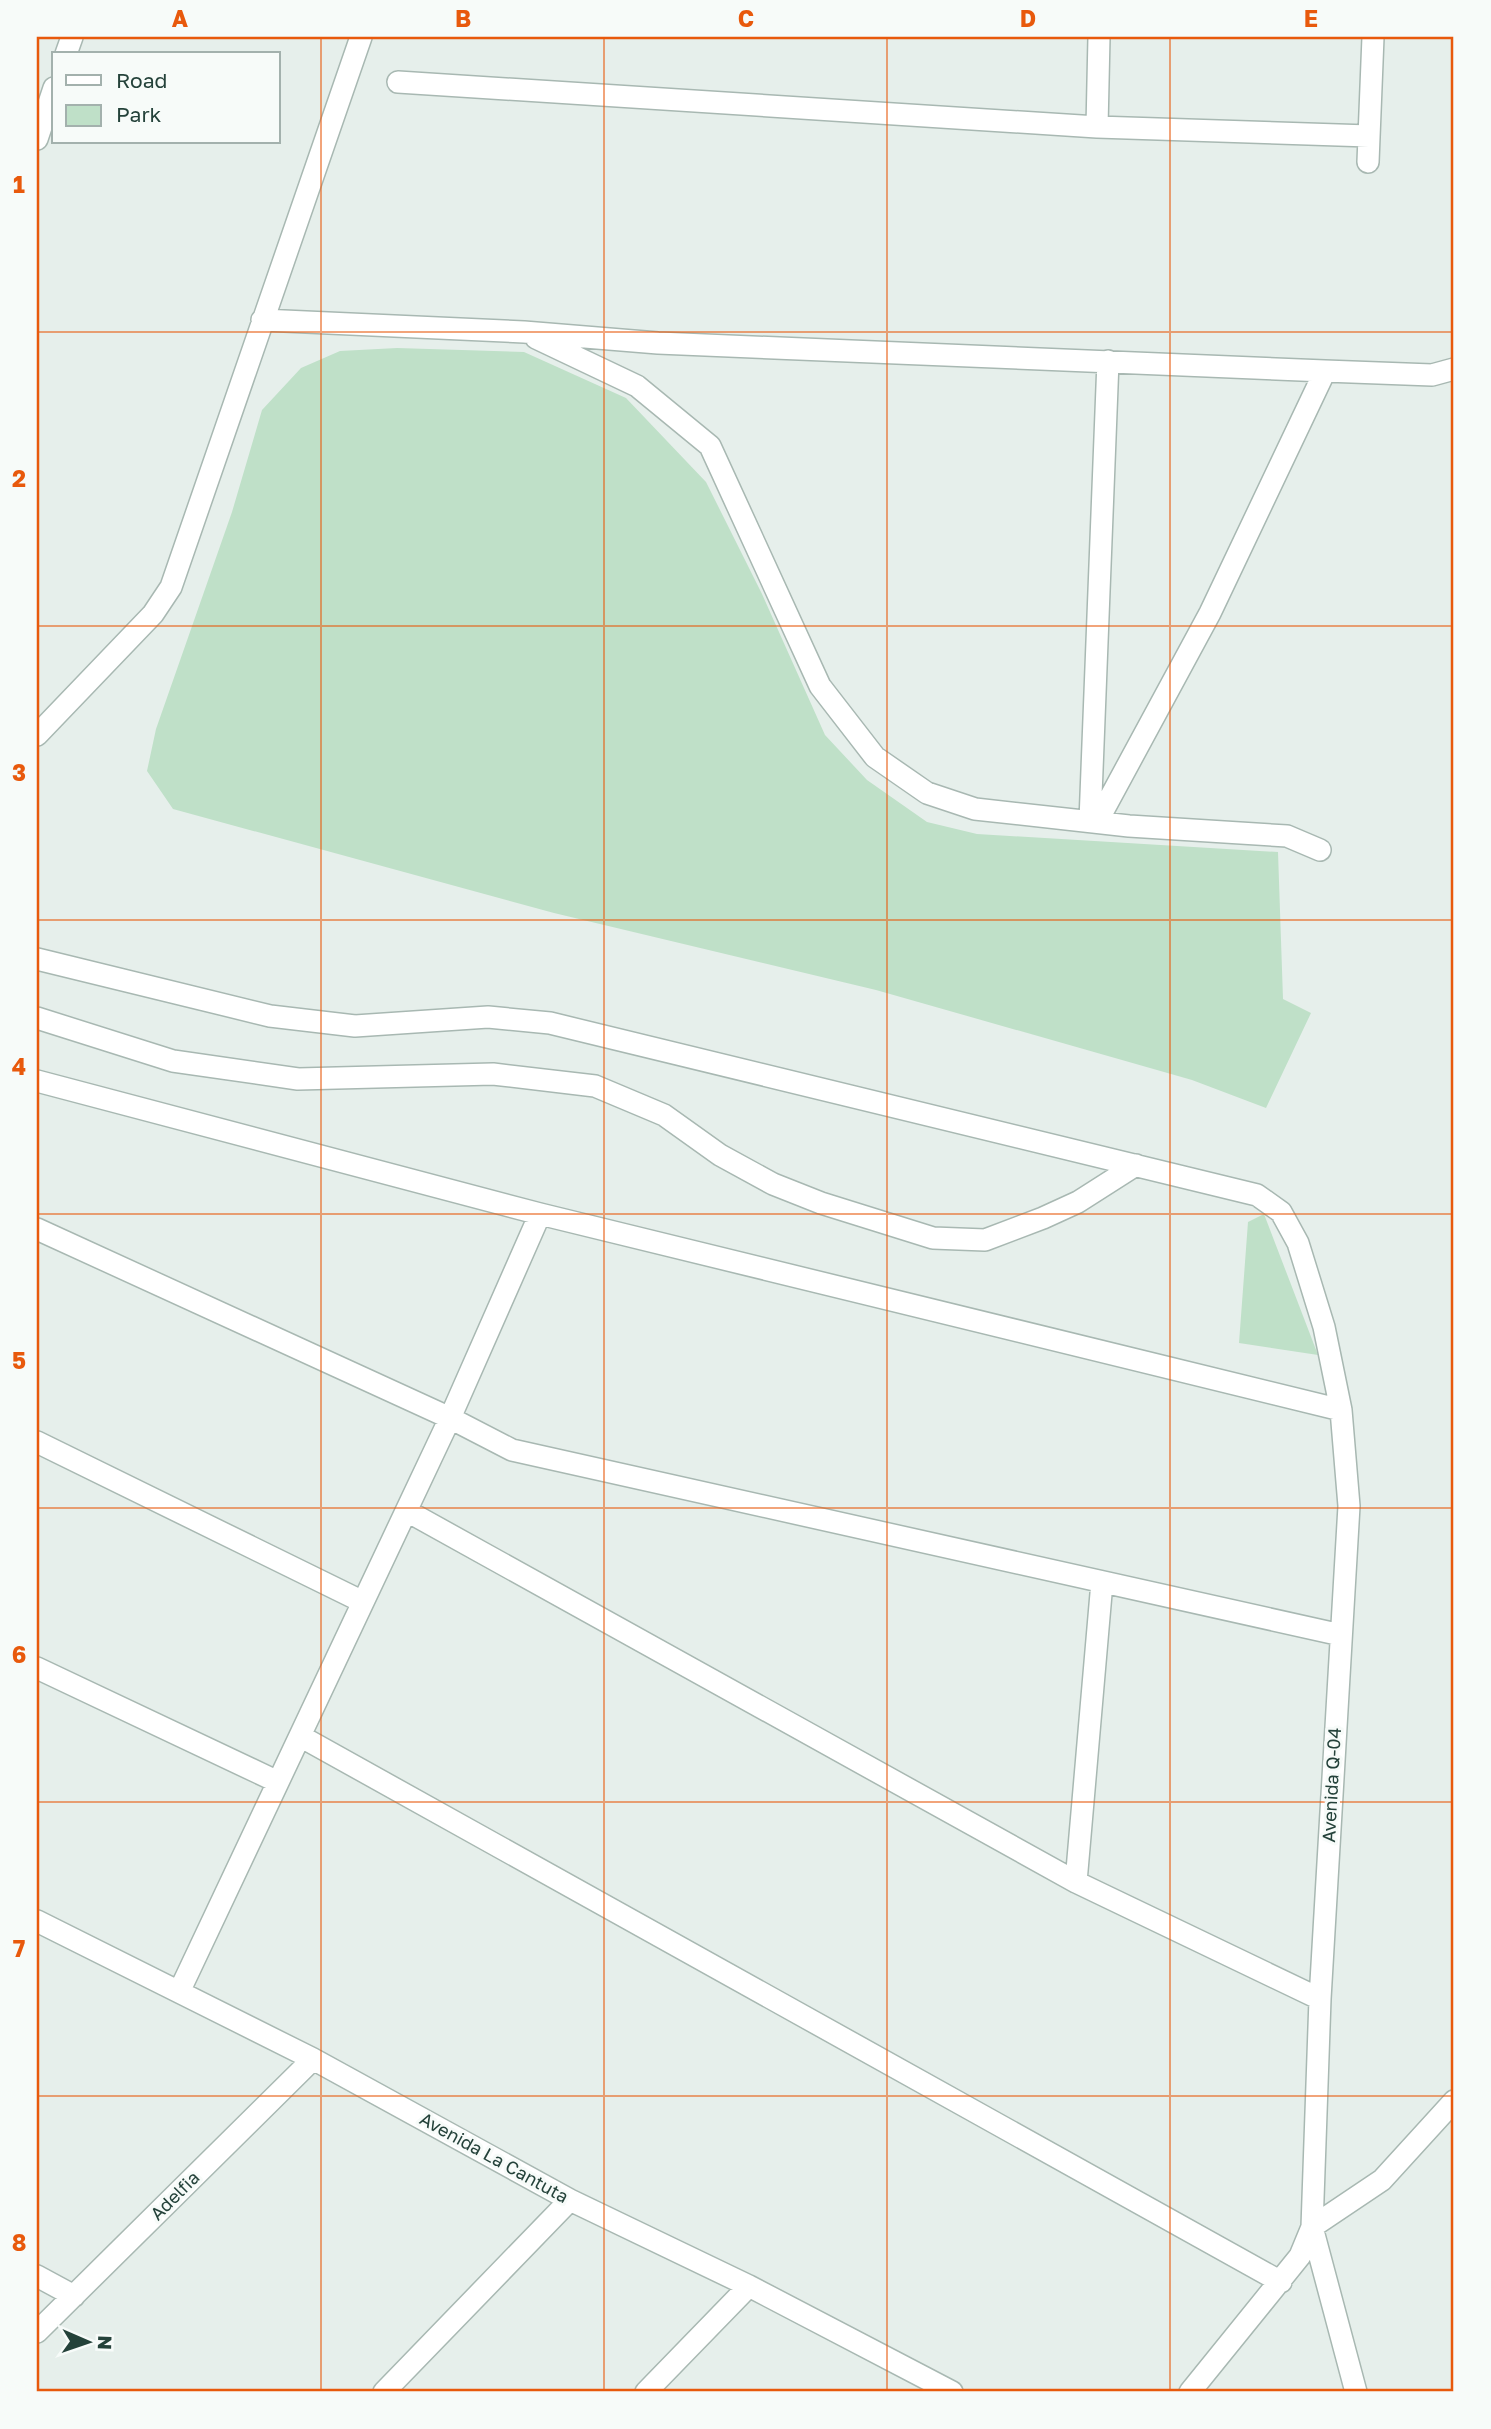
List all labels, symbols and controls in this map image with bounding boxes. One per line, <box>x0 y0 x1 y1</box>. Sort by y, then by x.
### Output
text: A <box>172 4 189 32</box>
text: B <box>455 4 471 32</box>
text: C <box>738 4 754 32</box>
text: D <box>1020 4 1036 32</box>
text: E <box>1304 4 1318 32</box>
legend <box>52 52 280 144</box>
text: Road <box>116 67 167 93</box>
text: Park <box>116 101 162 127</box>
text: 1 <box>13 170 25 198</box>
text: 2 <box>12 464 26 492</box>
text: 3 <box>12 758 26 786</box>
text: 4 <box>12 1052 26 1080</box>
text: 5 <box>12 1346 26 1374</box>
text: 6 <box>12 1640 26 1668</box>
street label: Avenida Q-04 <box>1317 1727 1345 1843</box>
text: 7 <box>13 1934 25 1962</box>
street label: Avenida La Cantuta <box>416 2107 573 2207</box>
street label: Adelfia <box>145 2166 203 2224</box>
text: 8 <box>12 2228 26 2256</box>
north arrow <box>52 2306 122 2376</box>
text: N <box>94 2335 117 2350</box>

